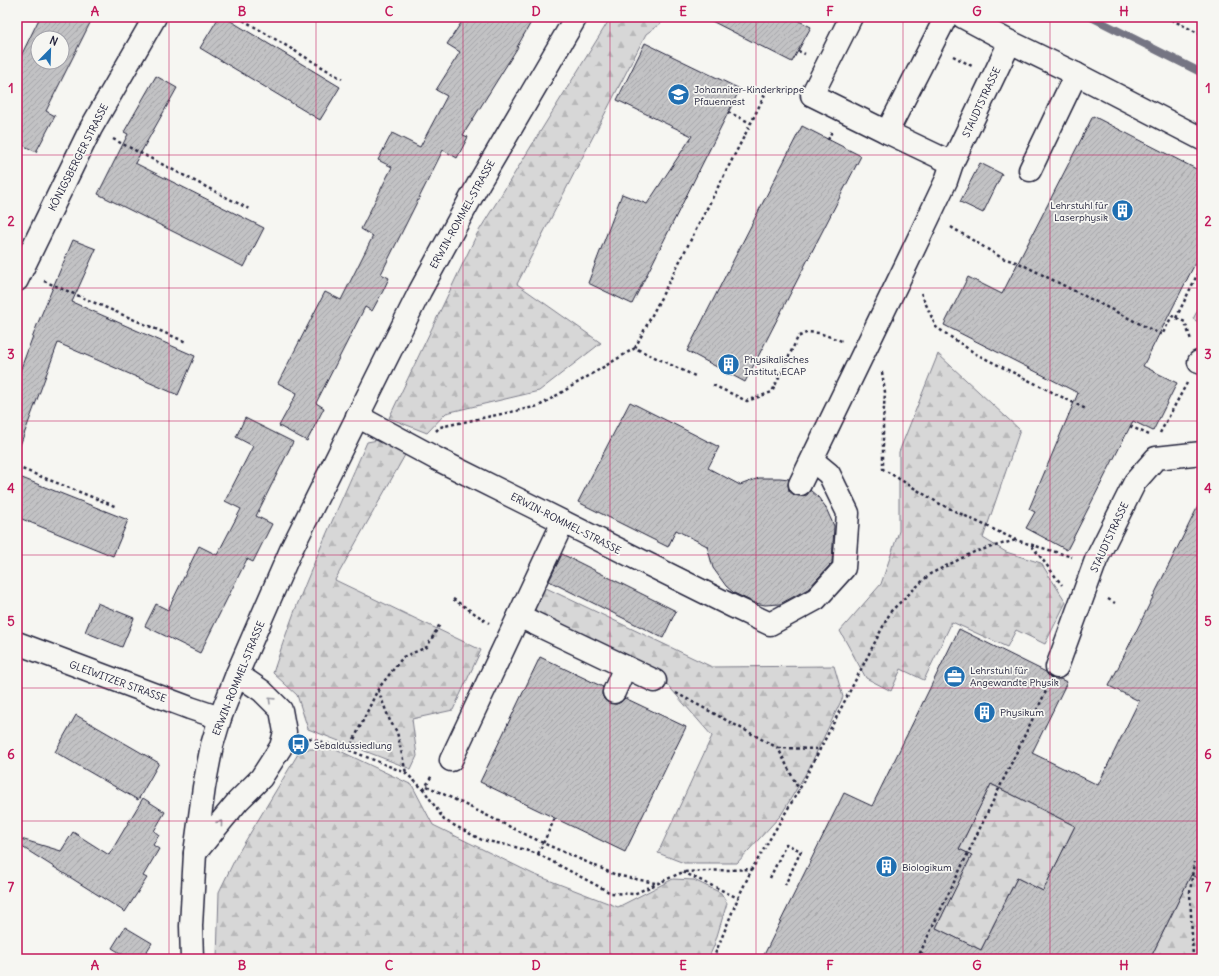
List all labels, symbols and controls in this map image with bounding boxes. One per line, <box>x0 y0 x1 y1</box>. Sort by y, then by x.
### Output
text: A <box>91 3 100 20</box>
text: B <box>238 3 247 20</box>
text: C <box>385 3 394 20</box>
text: D <box>531 3 541 20</box>
text: E <box>679 3 687 20</box>
text: F <box>826 3 834 20</box>
text: G <box>972 3 982 20</box>
text: H <box>1119 3 1129 20</box>
north arrow <box>30 30 70 70</box>
text: N <box>48 33 60 49</box>
street label: STAUDTSTRASSE <box>959 65 1003 139</box>
text: 1 <box>8 80 14 97</box>
text: 1 <box>1205 80 1211 97</box>
school or university icon: Johanniter-Kinderkrippe Pfauennest <box>666 82 692 108</box>
place label: Johanniter-Kinderkrippe Pfauennest <box>694 83 804 108</box>
street label: KÖNIGSBERGER STRASSE <box>46 101 111 213</box>
street label: ERWIN-ROMMEL-STRASSE <box>427 157 498 271</box>
building icon: Lehrstuhl für Laserphysik <box>1110 198 1136 224</box>
place label: Lehrstuhl für Laserphysik <box>1050 199 1108 224</box>
text: 2 <box>7 213 15 230</box>
text: 2 <box>1204 213 1212 230</box>
text: 3 <box>7 346 15 363</box>
text: 3 <box>1204 346 1212 363</box>
building icon: Physikalisches Institut, ECAP <box>716 352 742 378</box>
place label: Physikalisches Institut, ECAP <box>744 353 809 378</box>
text: 4 <box>7 480 15 497</box>
text: 4 <box>1204 480 1212 497</box>
street label: ERWIN-ROMMEL-STRASSE <box>508 490 623 557</box>
street label: STAUDTSTRASSE <box>1087 500 1131 574</box>
text: 5 <box>7 613 15 630</box>
text: 5 <box>1204 613 1212 630</box>
street label: ERWIN-ROMMEL-STRASSE <box>210 619 267 737</box>
street label: GLEIWITZER STRASSE <box>67 658 168 705</box>
office icon: Lehrstuhl für Angewandte Physik <box>941 663 967 689</box>
place label: Lehrstuhl für Angewandte Physik <box>970 664 1059 689</box>
one-way arrow <box>268 697 276 704</box>
building icon: Physikum <box>972 699 998 725</box>
place label: Physikum <box>1000 706 1044 719</box>
bus stop icon: Sebaldussiedlung <box>286 732 312 758</box>
place label: Sebaldussiedlung <box>314 739 392 752</box>
text: 6 <box>7 746 15 763</box>
text: 6 <box>1204 746 1212 763</box>
one-way arrow <box>216 821 223 828</box>
building icon: Biologikum <box>874 854 900 880</box>
place label: Biologikum <box>902 861 952 874</box>
text: 7 <box>8 879 15 896</box>
text: 7 <box>1205 879 1212 896</box>
text: A <box>91 957 100 974</box>
text: B <box>238 957 247 974</box>
text: C <box>385 957 394 974</box>
text: D <box>531 957 541 974</box>
text: E <box>679 957 687 974</box>
text: F <box>826 957 834 974</box>
text: G <box>972 957 982 974</box>
text: H <box>1119 957 1129 974</box>

